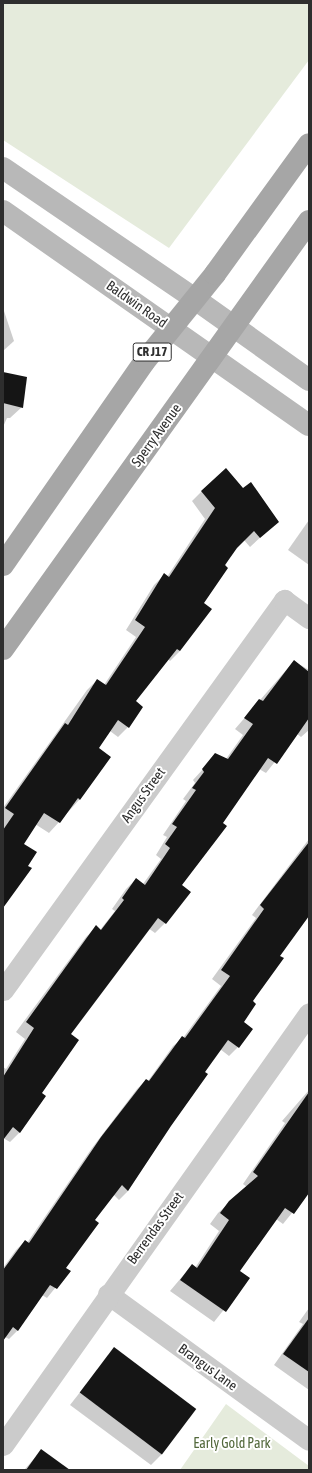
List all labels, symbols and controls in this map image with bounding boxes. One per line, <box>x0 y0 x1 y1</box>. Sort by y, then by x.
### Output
street label: Baldwin Road <box>103 277 171 331</box>
road number: CR J17 <box>132 341 172 363</box>
street label: Sperry Avenue <box>128 400 184 470</box>
street label: Angus Street <box>117 764 169 826</box>
street label: Berrendas Street <box>123 1189 187 1267</box>
street label: Brangus Lane <box>175 1340 241 1394</box>
park label: Early Gold Park <box>193 1435 271 1451</box>

